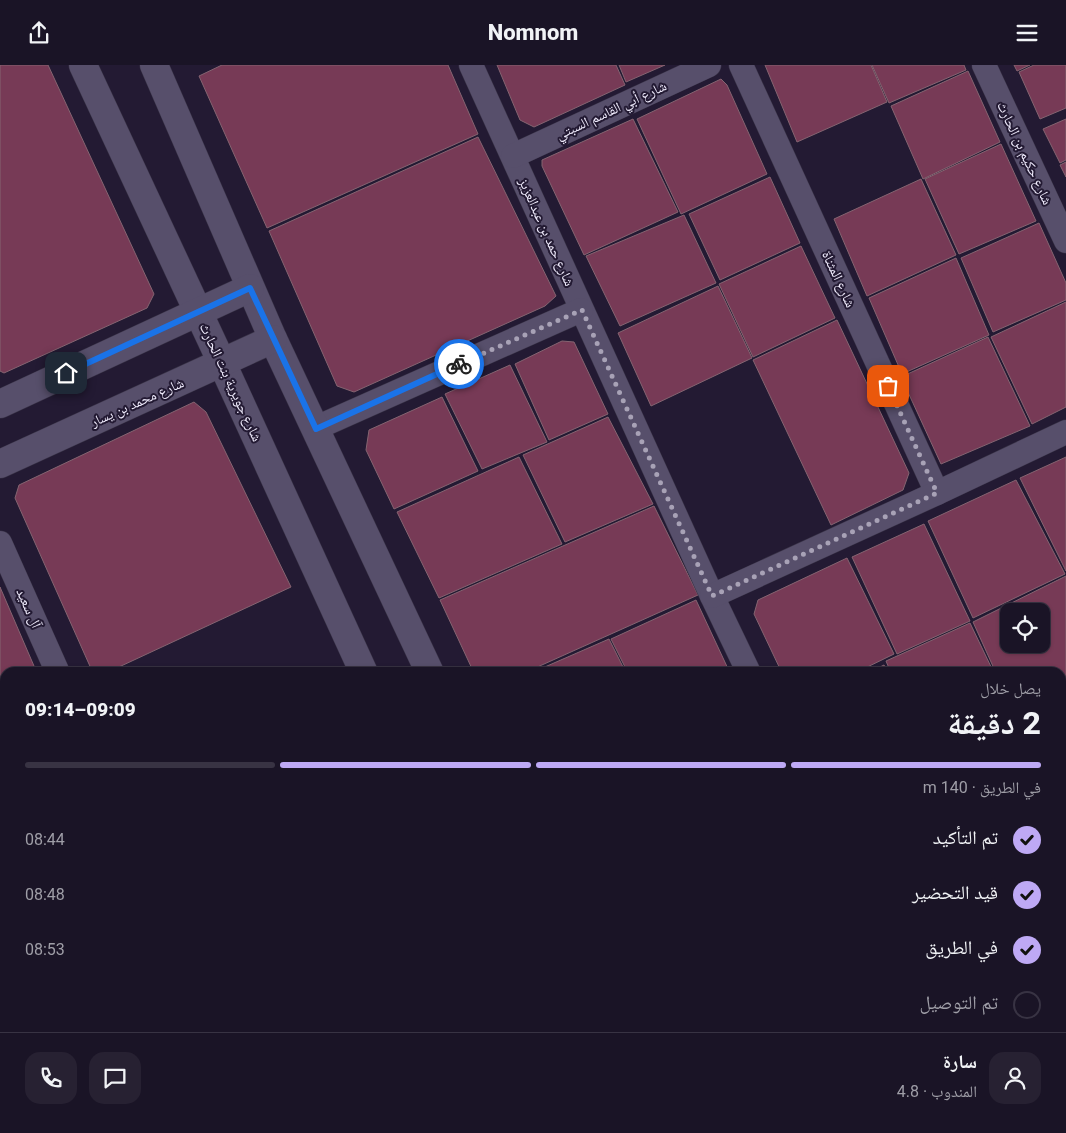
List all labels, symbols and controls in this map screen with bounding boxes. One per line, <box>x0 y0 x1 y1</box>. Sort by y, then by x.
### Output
icon: share <box>25 19 53 47</box>
icon: menu <box>1013 19 1041 47</box>
text: Nomnom <box>488 20 578 45</box>
street label: شارع أبي القاسم السبتي <box>553 77 670 146</box>
street label: شارع حكيم بن الحارث <box>992 99 1056 208</box>
street label: شارع حمد بن عبدالعزيز <box>514 175 578 289</box>
street label: شارع المثناة <box>817 248 859 311</box>
street label: شارع جويرية بنت الحارث <box>195 320 265 445</box>
courier <box>434 339 484 389</box>
icon: bike <box>445 350 473 378</box>
pin <box>45 352 87 394</box>
icon: home <box>52 359 80 387</box>
pin <box>867 365 909 407</box>
icon: bag <box>874 372 902 400</box>
street label: شارع محمد بن يسار <box>87 374 187 432</box>
street label: آل سعيد <box>12 586 45 631</box>
map controls <box>1000 603 1050 653</box>
button: locate <box>1000 603 1050 653</box>
text: يصل خلال <box>980 679 1041 698</box>
text: 09:09–09:14 <box>25 698 136 721</box>
text: 2 دقيقة <box>947 704 1041 742</box>
text: في الطريق · 140 m <box>923 778 1041 797</box>
text: تم التأكيد <box>933 826 998 849</box>
icon: check <box>1013 826 1041 854</box>
text: 08:44 <box>25 830 65 849</box>
text: قيد التحضير <box>912 881 998 904</box>
icon: check <box>1013 881 1041 909</box>
text: 08:48 <box>25 885 65 904</box>
text: في الطريق <box>925 936 998 959</box>
icon: check <box>1013 936 1041 964</box>
text: 08:53 <box>25 940 65 959</box>
text: تم التوصيل <box>919 991 998 1014</box>
text: سارة <box>943 1050 977 1073</box>
button: phone <box>25 1052 77 1104</box>
button: chat <box>89 1052 141 1104</box>
button: person <box>989 1052 1041 1104</box>
text: المندوب · 4.8 <box>897 1082 977 1101</box>

